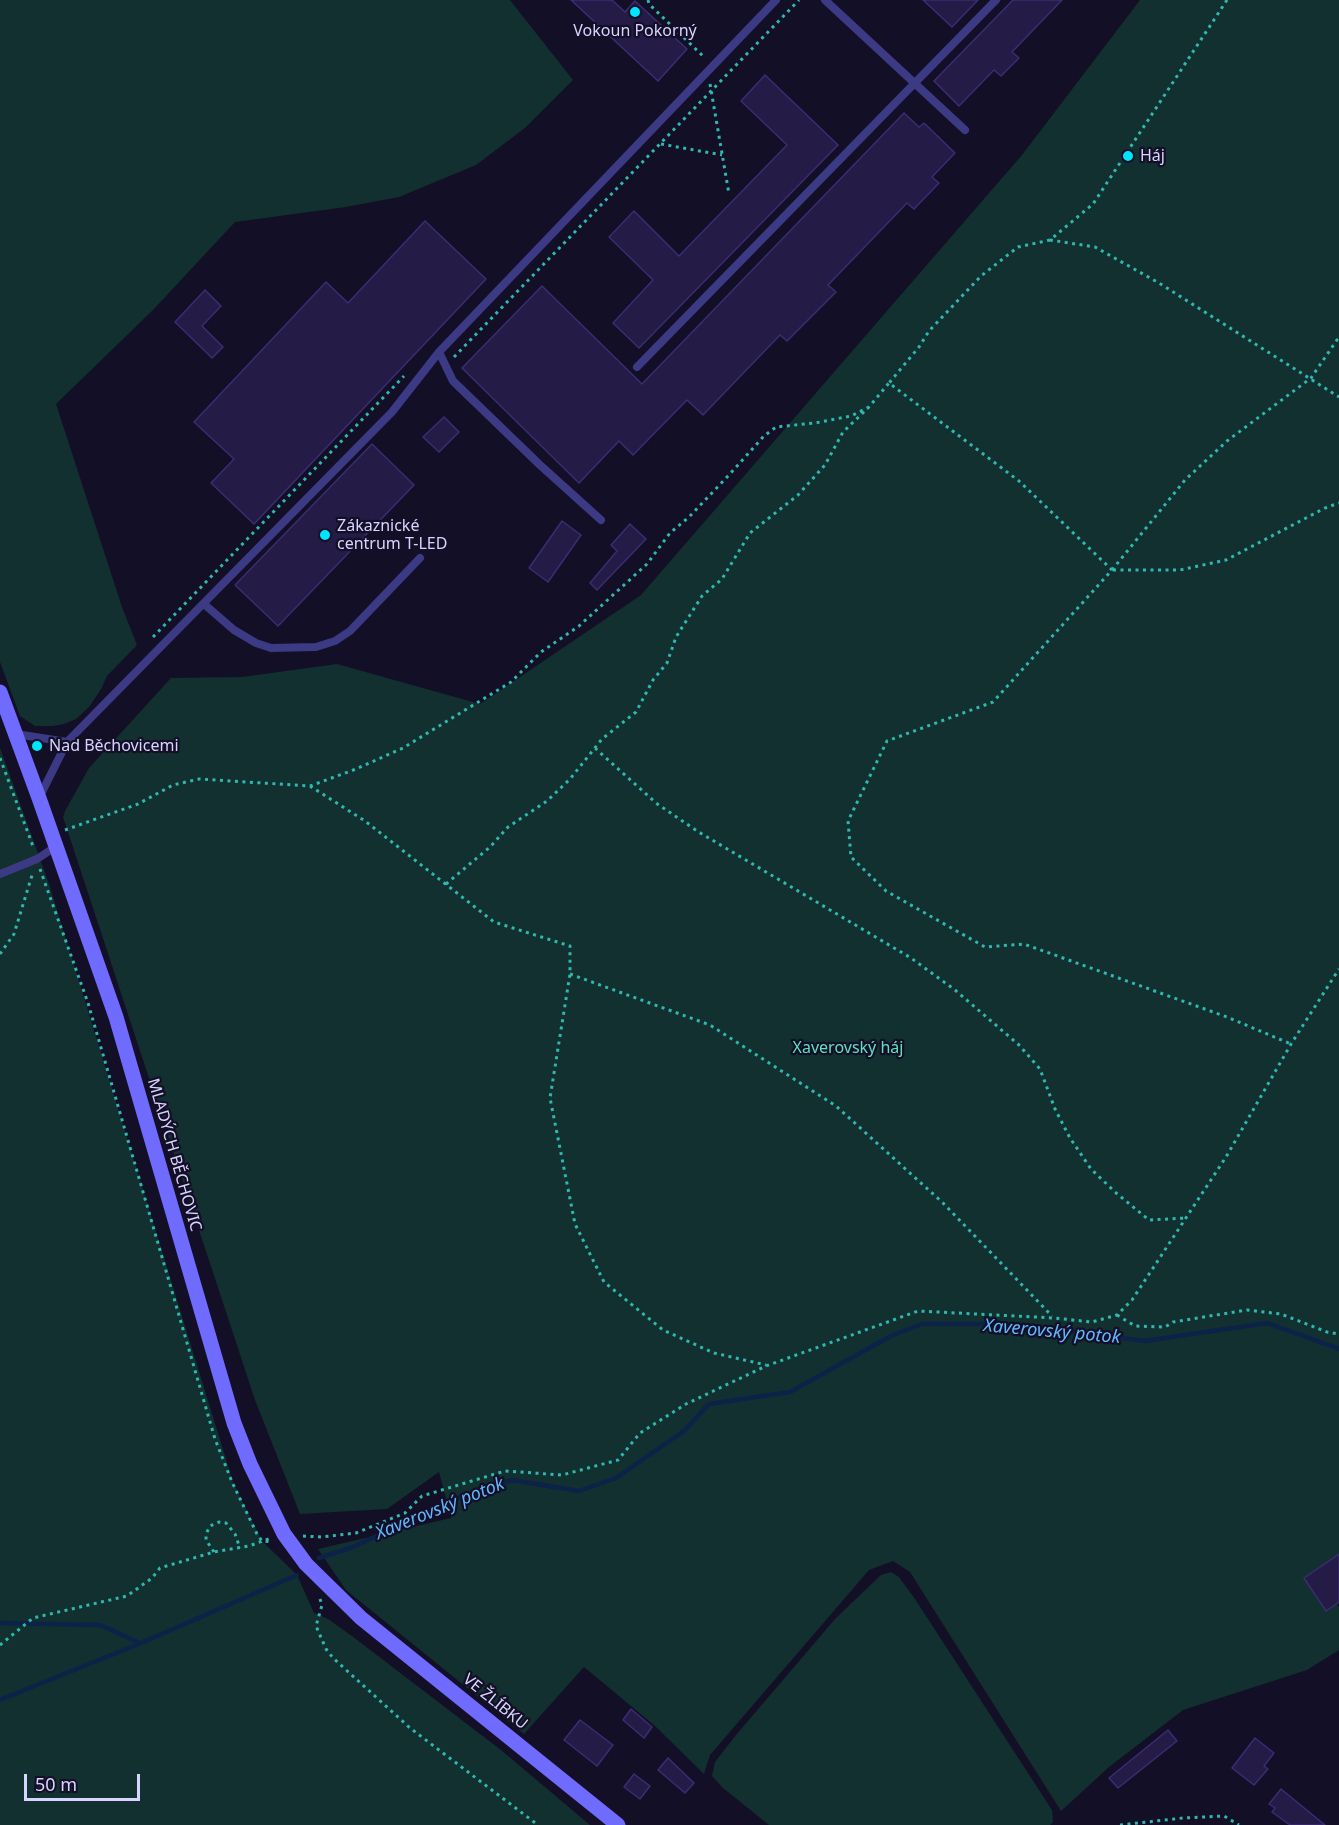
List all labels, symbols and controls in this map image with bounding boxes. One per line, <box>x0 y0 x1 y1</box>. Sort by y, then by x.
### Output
marker: Vokoun Pokorný <box>628 5 642 19</box>
place label: Vokoun Pokorný <box>573 21 697 41</box>
place label: Háj <box>1140 146 1165 166</box>
marker: Háj <box>1121 149 1135 163</box>
place label: Zákaznické centrum T-LED <box>337 516 447 554</box>
marker: Zákaznické centrum T-LED <box>318 528 332 542</box>
place label: Nad Běchovicemi <box>49 736 179 756</box>
marker: Nad Běchovicemi <box>30 739 44 753</box>
park label: Xaverovský háj <box>793 1038 903 1058</box>
street label: MLADÝCH BĚCHOVIC <box>143 1076 205 1234</box>
water label: Xaverovský potok <box>983 1315 1121 1349</box>
water label: Xaverovský potok <box>372 1473 508 1545</box>
street label: VE ŽLÍBKU <box>459 1670 531 1734</box>
scale bar <box>27 1762 142 1800</box>
text: 50 m <box>35 1772 77 1796</box>

